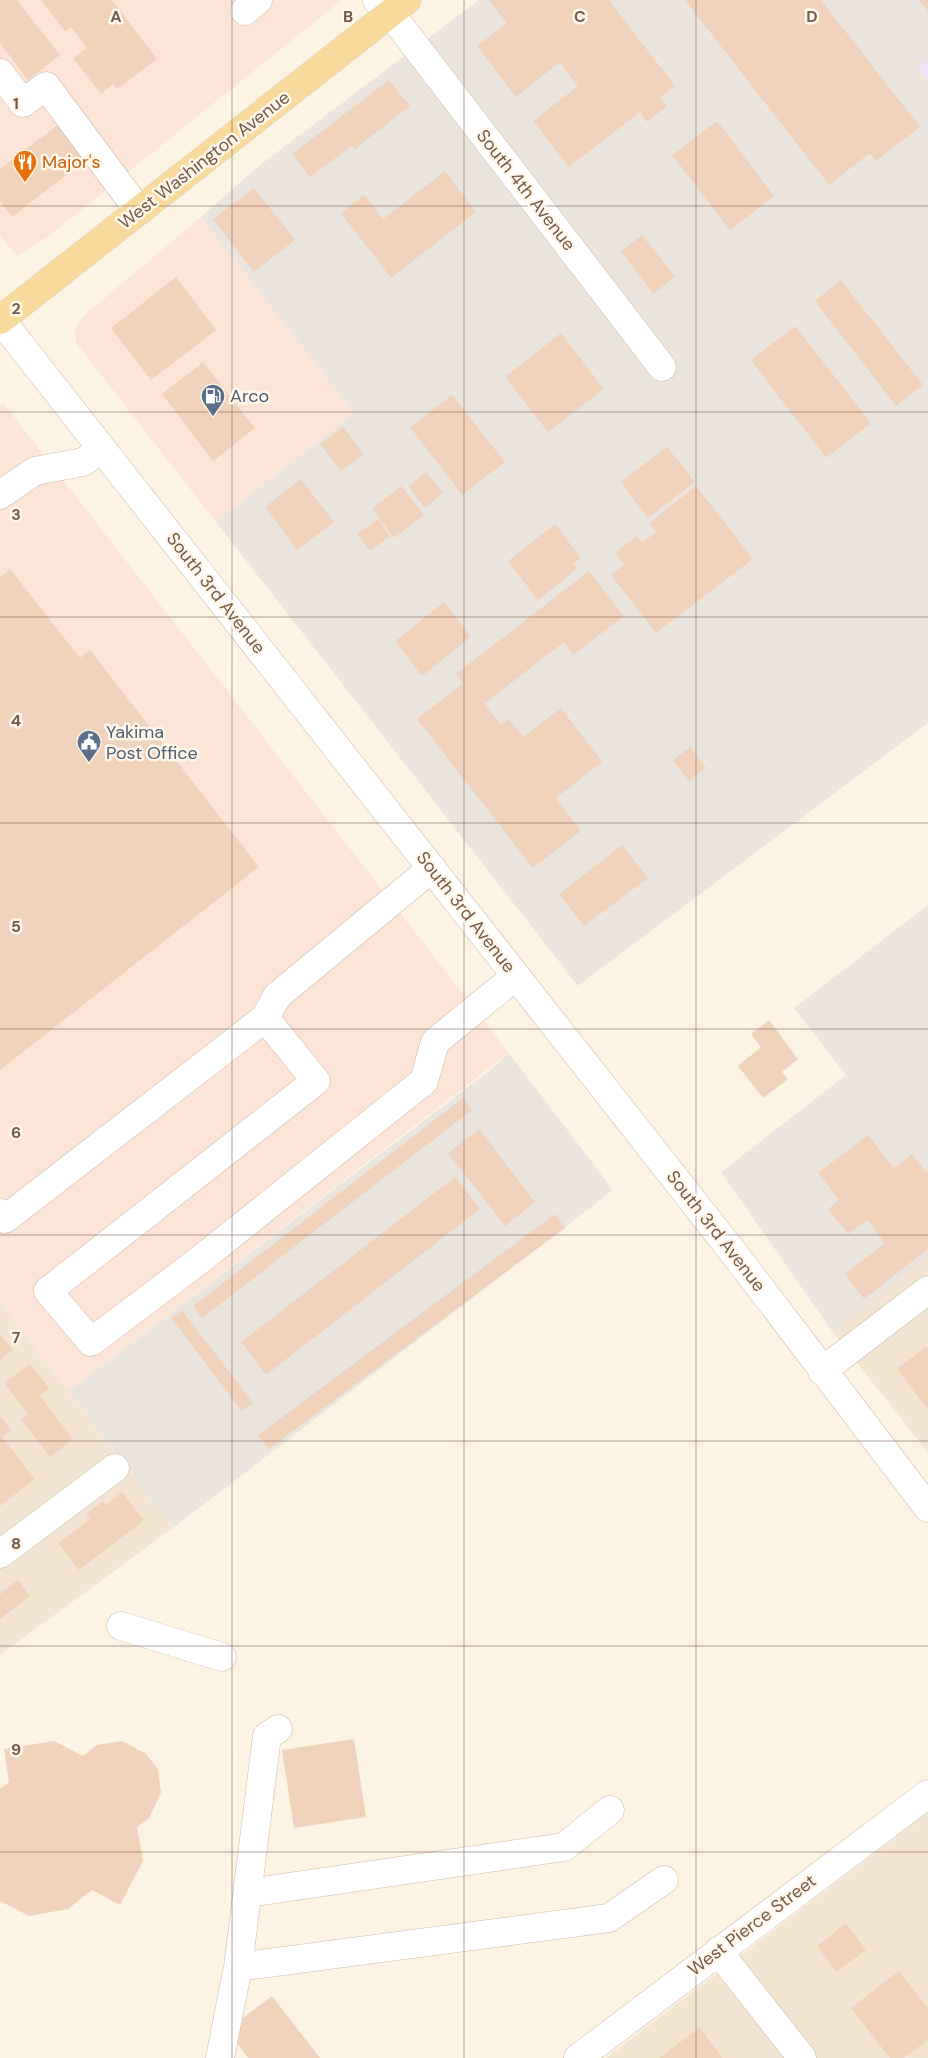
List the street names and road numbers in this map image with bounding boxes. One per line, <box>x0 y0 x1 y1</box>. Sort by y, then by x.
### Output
street label: West Washington Avenue <box>113 85 295 235</box>
street label: South 4th Avenue <box>471 124 581 256</box>
street label: South 3rd Avenue <box>161 527 271 659</box>
street label: South 3rd Avenue <box>411 846 521 978</box>
street label: South 3rd Avenue <box>661 1165 771 1297</box>
street label: West Pierce Street <box>683 1869 821 1981</box>

